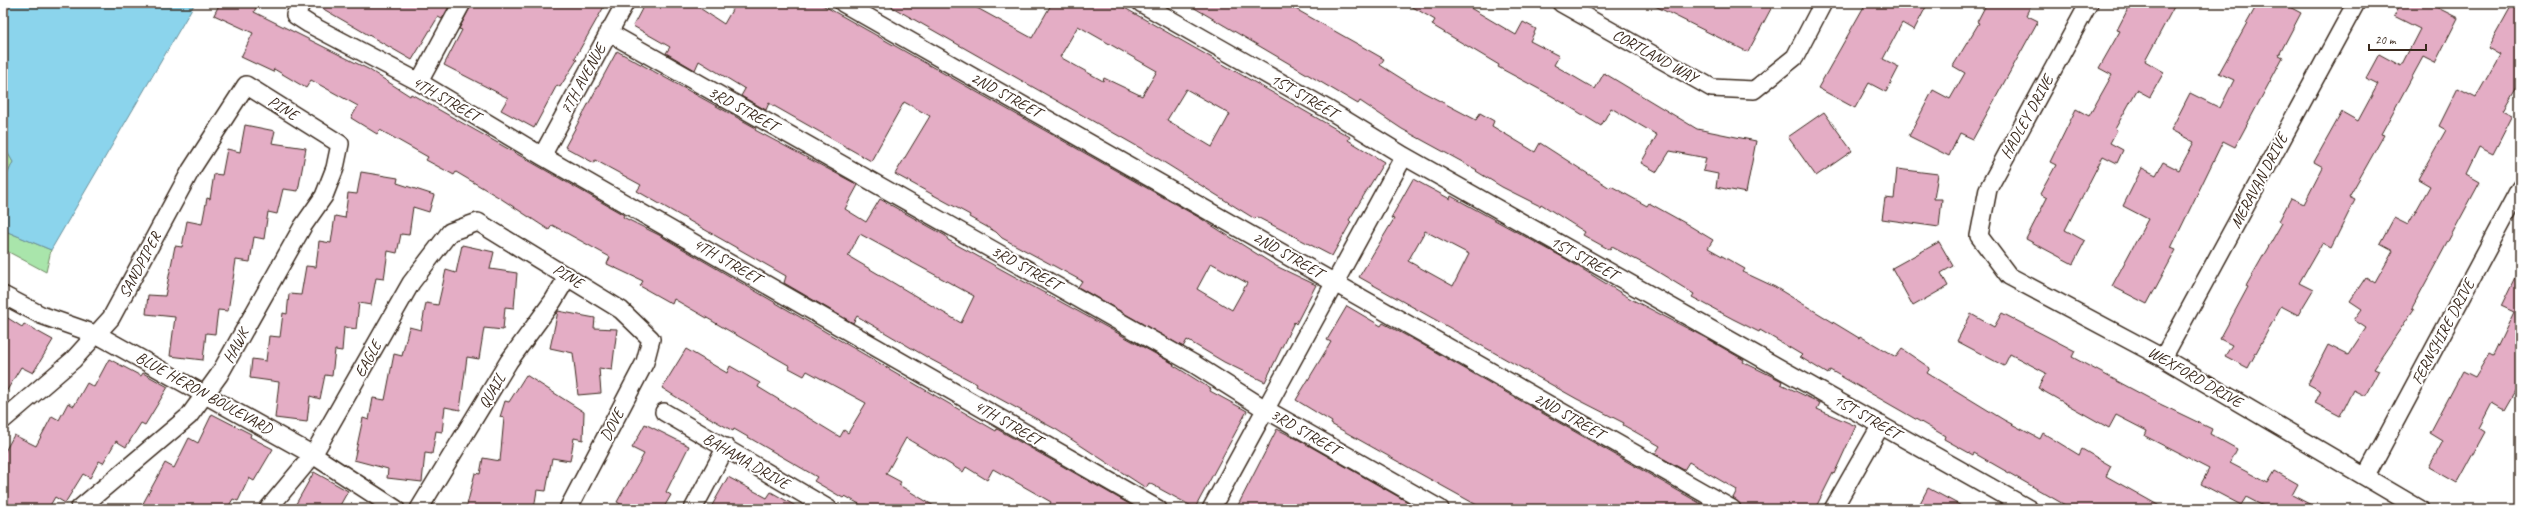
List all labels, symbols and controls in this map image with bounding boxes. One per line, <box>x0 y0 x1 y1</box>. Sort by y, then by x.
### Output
street label: CORTLAND WAY <box>1609 25 1703 89</box>
scale bar <box>2369 26 2426 52</box>
text: 20 m <box>2375 32 2397 48</box>
street label: 7TH AVENUE <box>556 38 612 118</box>
street label: 2ND STREET <box>967 68 1049 125</box>
street label: 1ST STREET <box>1267 69 1345 125</box>
street label: HADLEY DRIVE <box>1996 70 2059 162</box>
street label: 4TH STREET <box>409 72 487 129</box>
street label: 3RD STREET <box>705 82 785 138</box>
street label: PINE <box>264 91 304 126</box>
street label: MERAVAN DRIVE <box>2226 128 2293 232</box>
street label: 2ND STREET <box>1250 227 1330 285</box>
street label: SANDPIPER <box>114 228 166 301</box>
street label: 1ST STREET <box>1547 231 1625 287</box>
street label: 4TH STREET <box>690 234 768 291</box>
street label: 3RD STREET <box>988 241 1068 297</box>
street label: PINE <box>549 259 589 294</box>
street label: FERNSHIRE DRIVE <box>2407 274 2480 388</box>
street label: HAWK <box>218 323 255 367</box>
street label: EAGLE <box>350 335 387 381</box>
street label: WEXFORD DRIVE <box>2144 342 2248 413</box>
street label: BLUE HERON BOULEVARD <box>132 347 277 440</box>
street label: QUAIL <box>474 370 510 412</box>
street label: 2ND STREET <box>1531 388 1611 446</box>
street label: 1ST STREET <box>1830 390 1908 446</box>
street label: 4TH STREET <box>971 396 1049 453</box>
street label: DOVE <box>595 404 630 444</box>
street label: 3RD STREET <box>1267 404 1347 462</box>
street label: BAHAMA DRIVE <box>699 428 794 495</box>

